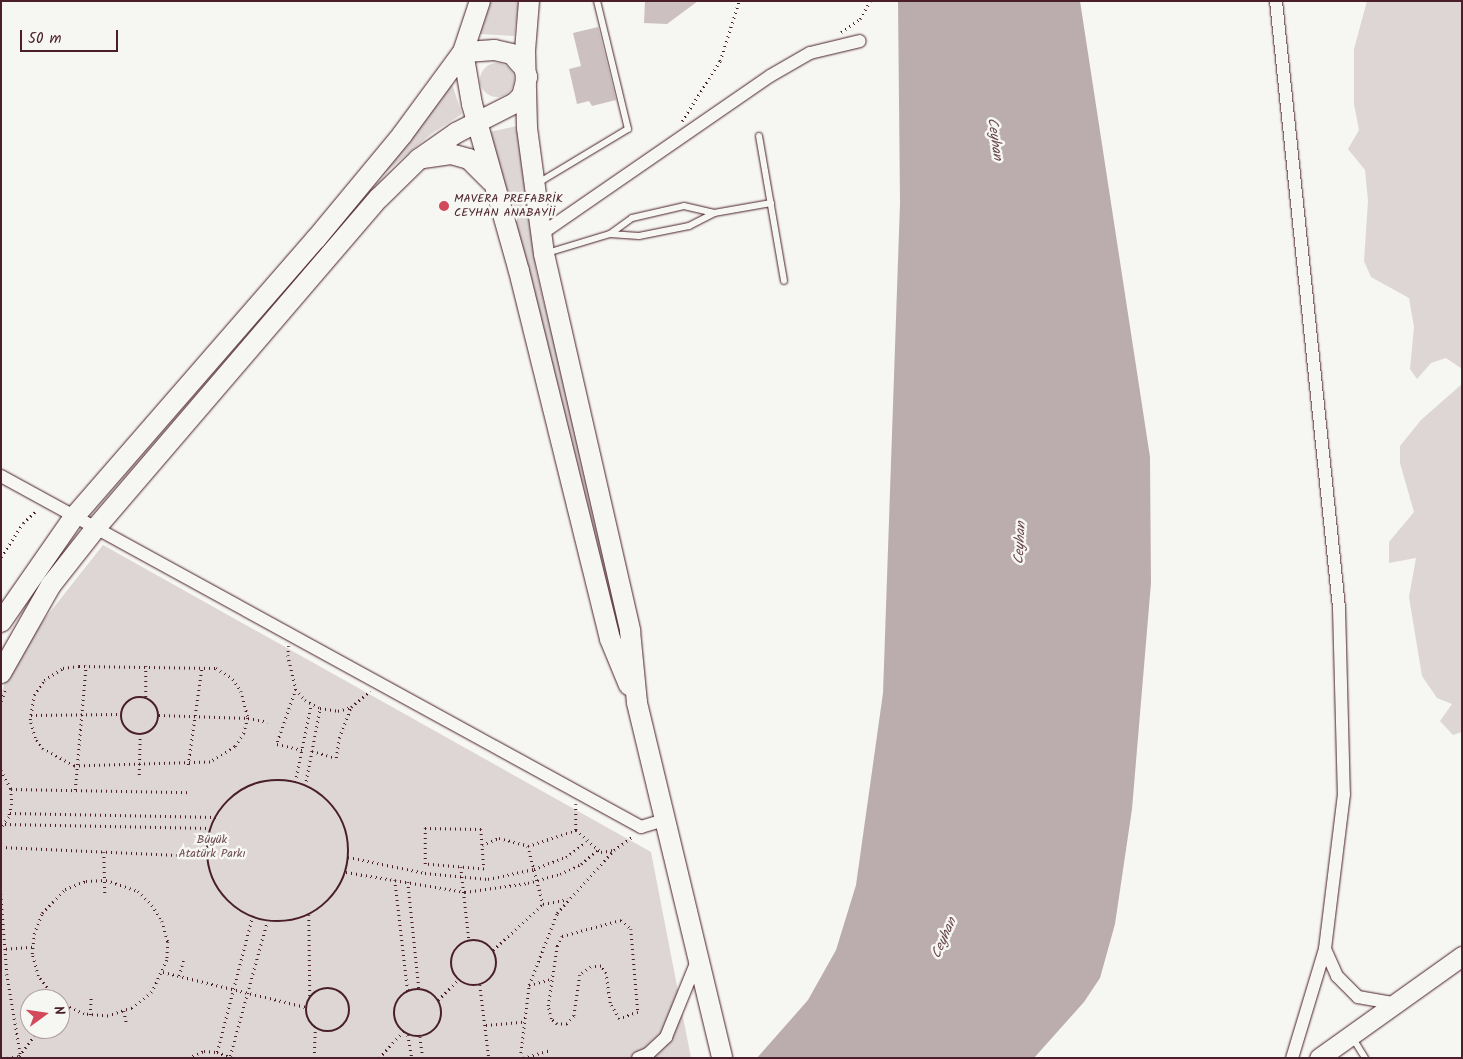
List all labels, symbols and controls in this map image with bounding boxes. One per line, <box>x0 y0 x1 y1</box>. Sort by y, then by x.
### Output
scale bar <box>22 20 120 52</box>
text: 50 m <box>28 27 62 51</box>
water label: Ceyhan <box>984 117 1006 161</box>
place label: MAVERA PREFABRİK CEYHAN ANABAYİİ <box>454 192 563 220</box>
marker: MAVERA PREFABRİK CEYHAN ANABAYİİ <box>438 200 450 212</box>
water label: Ceyhan <box>1010 521 1030 565</box>
park label: Büyük Atatürk Parkı <box>178 833 246 861</box>
water label: Ceyhan <box>928 915 960 961</box>
north arrow <box>20 989 70 1039</box>
text: N <box>47 1004 70 1018</box>

